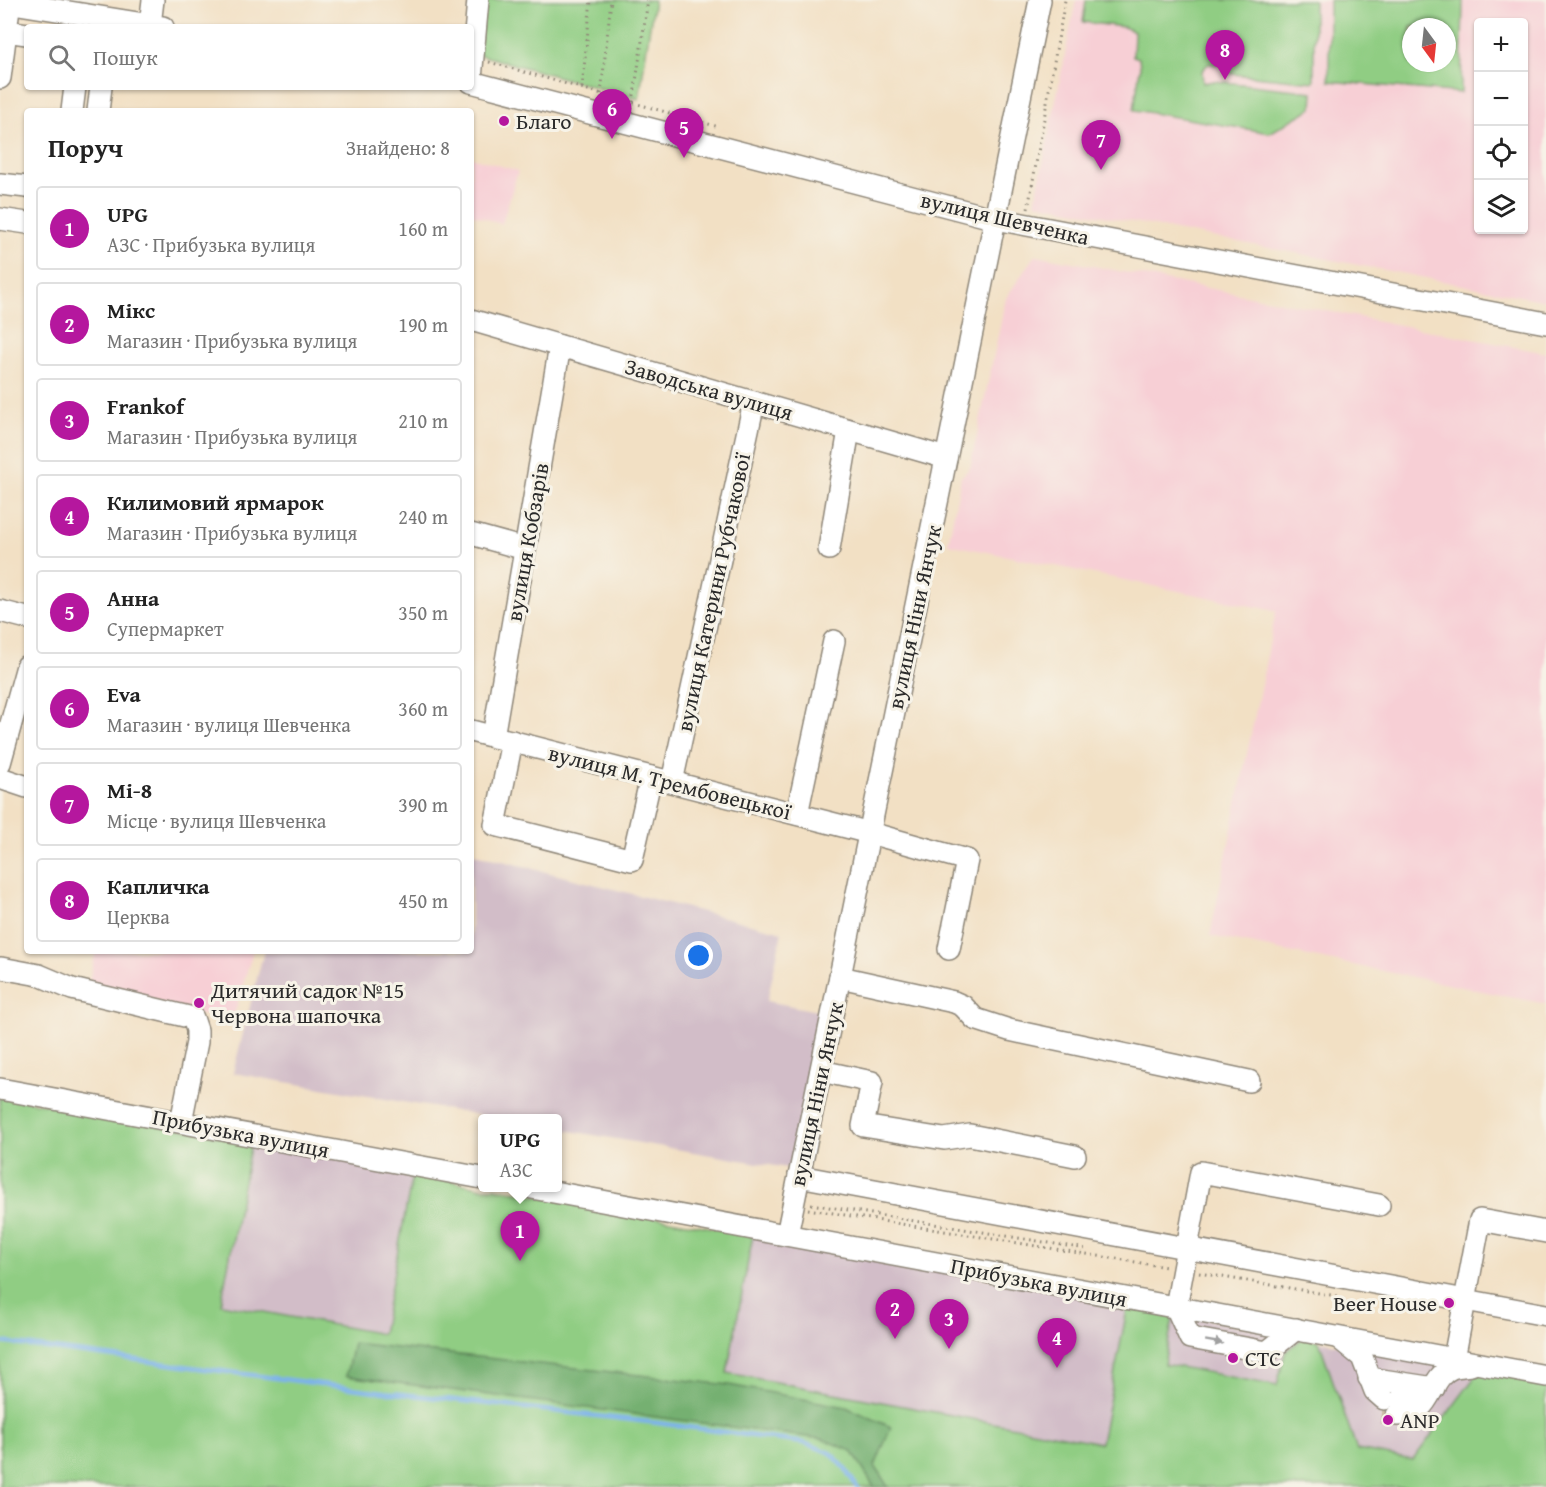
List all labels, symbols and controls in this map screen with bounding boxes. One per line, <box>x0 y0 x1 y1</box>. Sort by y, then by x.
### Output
north arrow <box>1402 18 1456 72</box>
map controls <box>1474 18 1528 234</box>
button: + <box>1474 18 1528 72</box>
search box <box>24 24 474 90</box>
pin: 8 <box>1206 31 1244 80</box>
icon: search <box>45 41 78 74</box>
text: Пошук <box>93 41 158 73</box>
button: − <box>1474 72 1528 126</box>
pin: 6 <box>592 90 632 139</box>
place label: Благо <box>516 105 572 137</box>
pin: 5 <box>664 108 704 158</box>
marker: Благо <box>497 114 511 128</box>
pin: 7 <box>1082 120 1120 170</box>
button: locate <box>1474 126 1528 180</box>
text: Поруч <box>48 128 123 167</box>
text: Знайдено: 8 <box>346 133 450 162</box>
button: layers <box>1474 180 1528 234</box>
street label: вулиця Шевченка <box>918 183 1093 253</box>
text: UPG <box>107 198 148 230</box>
text: 1 <box>64 214 75 243</box>
text: 160 m <box>398 214 448 243</box>
text: АЗС · Прибузька вулиця <box>107 230 315 259</box>
text: Мікс <box>107 294 155 326</box>
text: 2 <box>64 310 75 339</box>
text: 190 m <box>398 310 448 339</box>
text: Магазин · Прибузька вулиця <box>107 326 357 355</box>
street label: Заводська вулиця <box>621 350 797 428</box>
text: Frankof <box>107 390 184 422</box>
text: 3 <box>64 406 75 435</box>
text: 210 m <box>398 406 448 435</box>
text: Магазин · Прибузька вулиця <box>107 422 357 451</box>
street label: вулиця Катерини Рубчакової <box>668 449 758 734</box>
street label: вулиця Кобзарів <box>497 460 557 624</box>
text: Килимовий ярмарок <box>107 486 324 518</box>
text: 4 <box>64 502 75 531</box>
text: 240 m <box>398 502 448 531</box>
text: Магазин · Прибузька вулиця <box>107 518 357 547</box>
street label: вулиця Ніни Янчук <box>879 522 949 712</box>
text: Анна <box>107 582 159 614</box>
text: 5 <box>64 598 75 627</box>
text: 350 m <box>398 598 448 627</box>
text: Супермаркет <box>107 614 224 643</box>
text: Eva <box>107 678 141 710</box>
text: 6 <box>64 694 75 723</box>
text: 360 m <box>398 694 448 723</box>
text: Магазин · вулиця Шевченка <box>107 710 351 739</box>
street label: вулиця М. Трембовецької <box>545 736 795 828</box>
text: Mi-8 <box>107 774 152 806</box>
text: 7 <box>64 790 75 819</box>
text: 390 m <box>398 790 448 819</box>
text: Місце · вулиця Шевченка <box>107 806 326 835</box>
text: Капличка <box>107 870 210 902</box>
text: 8 <box>64 886 75 915</box>
text: 450 m <box>398 886 448 915</box>
text: Церква <box>107 902 170 931</box>
your location <box>684 941 713 970</box>
place label: Дитячий садок №15 Червона шапочка <box>210 974 404 1031</box>
marker: Дитячий садок №15 Червона шапочка <box>192 996 206 1010</box>
street label: вулиця Ніни Янчук <box>781 999 851 1189</box>
street label: Прибузька вулиця <box>150 1100 332 1166</box>
popup <box>478 1114 562 1192</box>
text: UPG <box>500 1123 540 1155</box>
text: АЗС <box>500 1155 533 1184</box>
pin: 1 <box>500 1212 540 1261</box>
street label: Прибузька вулиця <box>948 1249 1130 1315</box>
place label: Beer House <box>1333 1287 1437 1319</box>
pin: 2 <box>876 1290 914 1339</box>
marker: Beer House <box>1442 1296 1456 1310</box>
pin: 3 <box>930 1300 968 1349</box>
pin: 4 <box>1038 1318 1076 1368</box>
one-way arrow <box>1204 1338 1223 1347</box>
place label: СТС <box>1245 1342 1281 1374</box>
marker: СТС <box>1226 1351 1240 1365</box>
place label: ANP <box>1400 1404 1440 1436</box>
marker: ANP <box>1381 1413 1395 1427</box>

